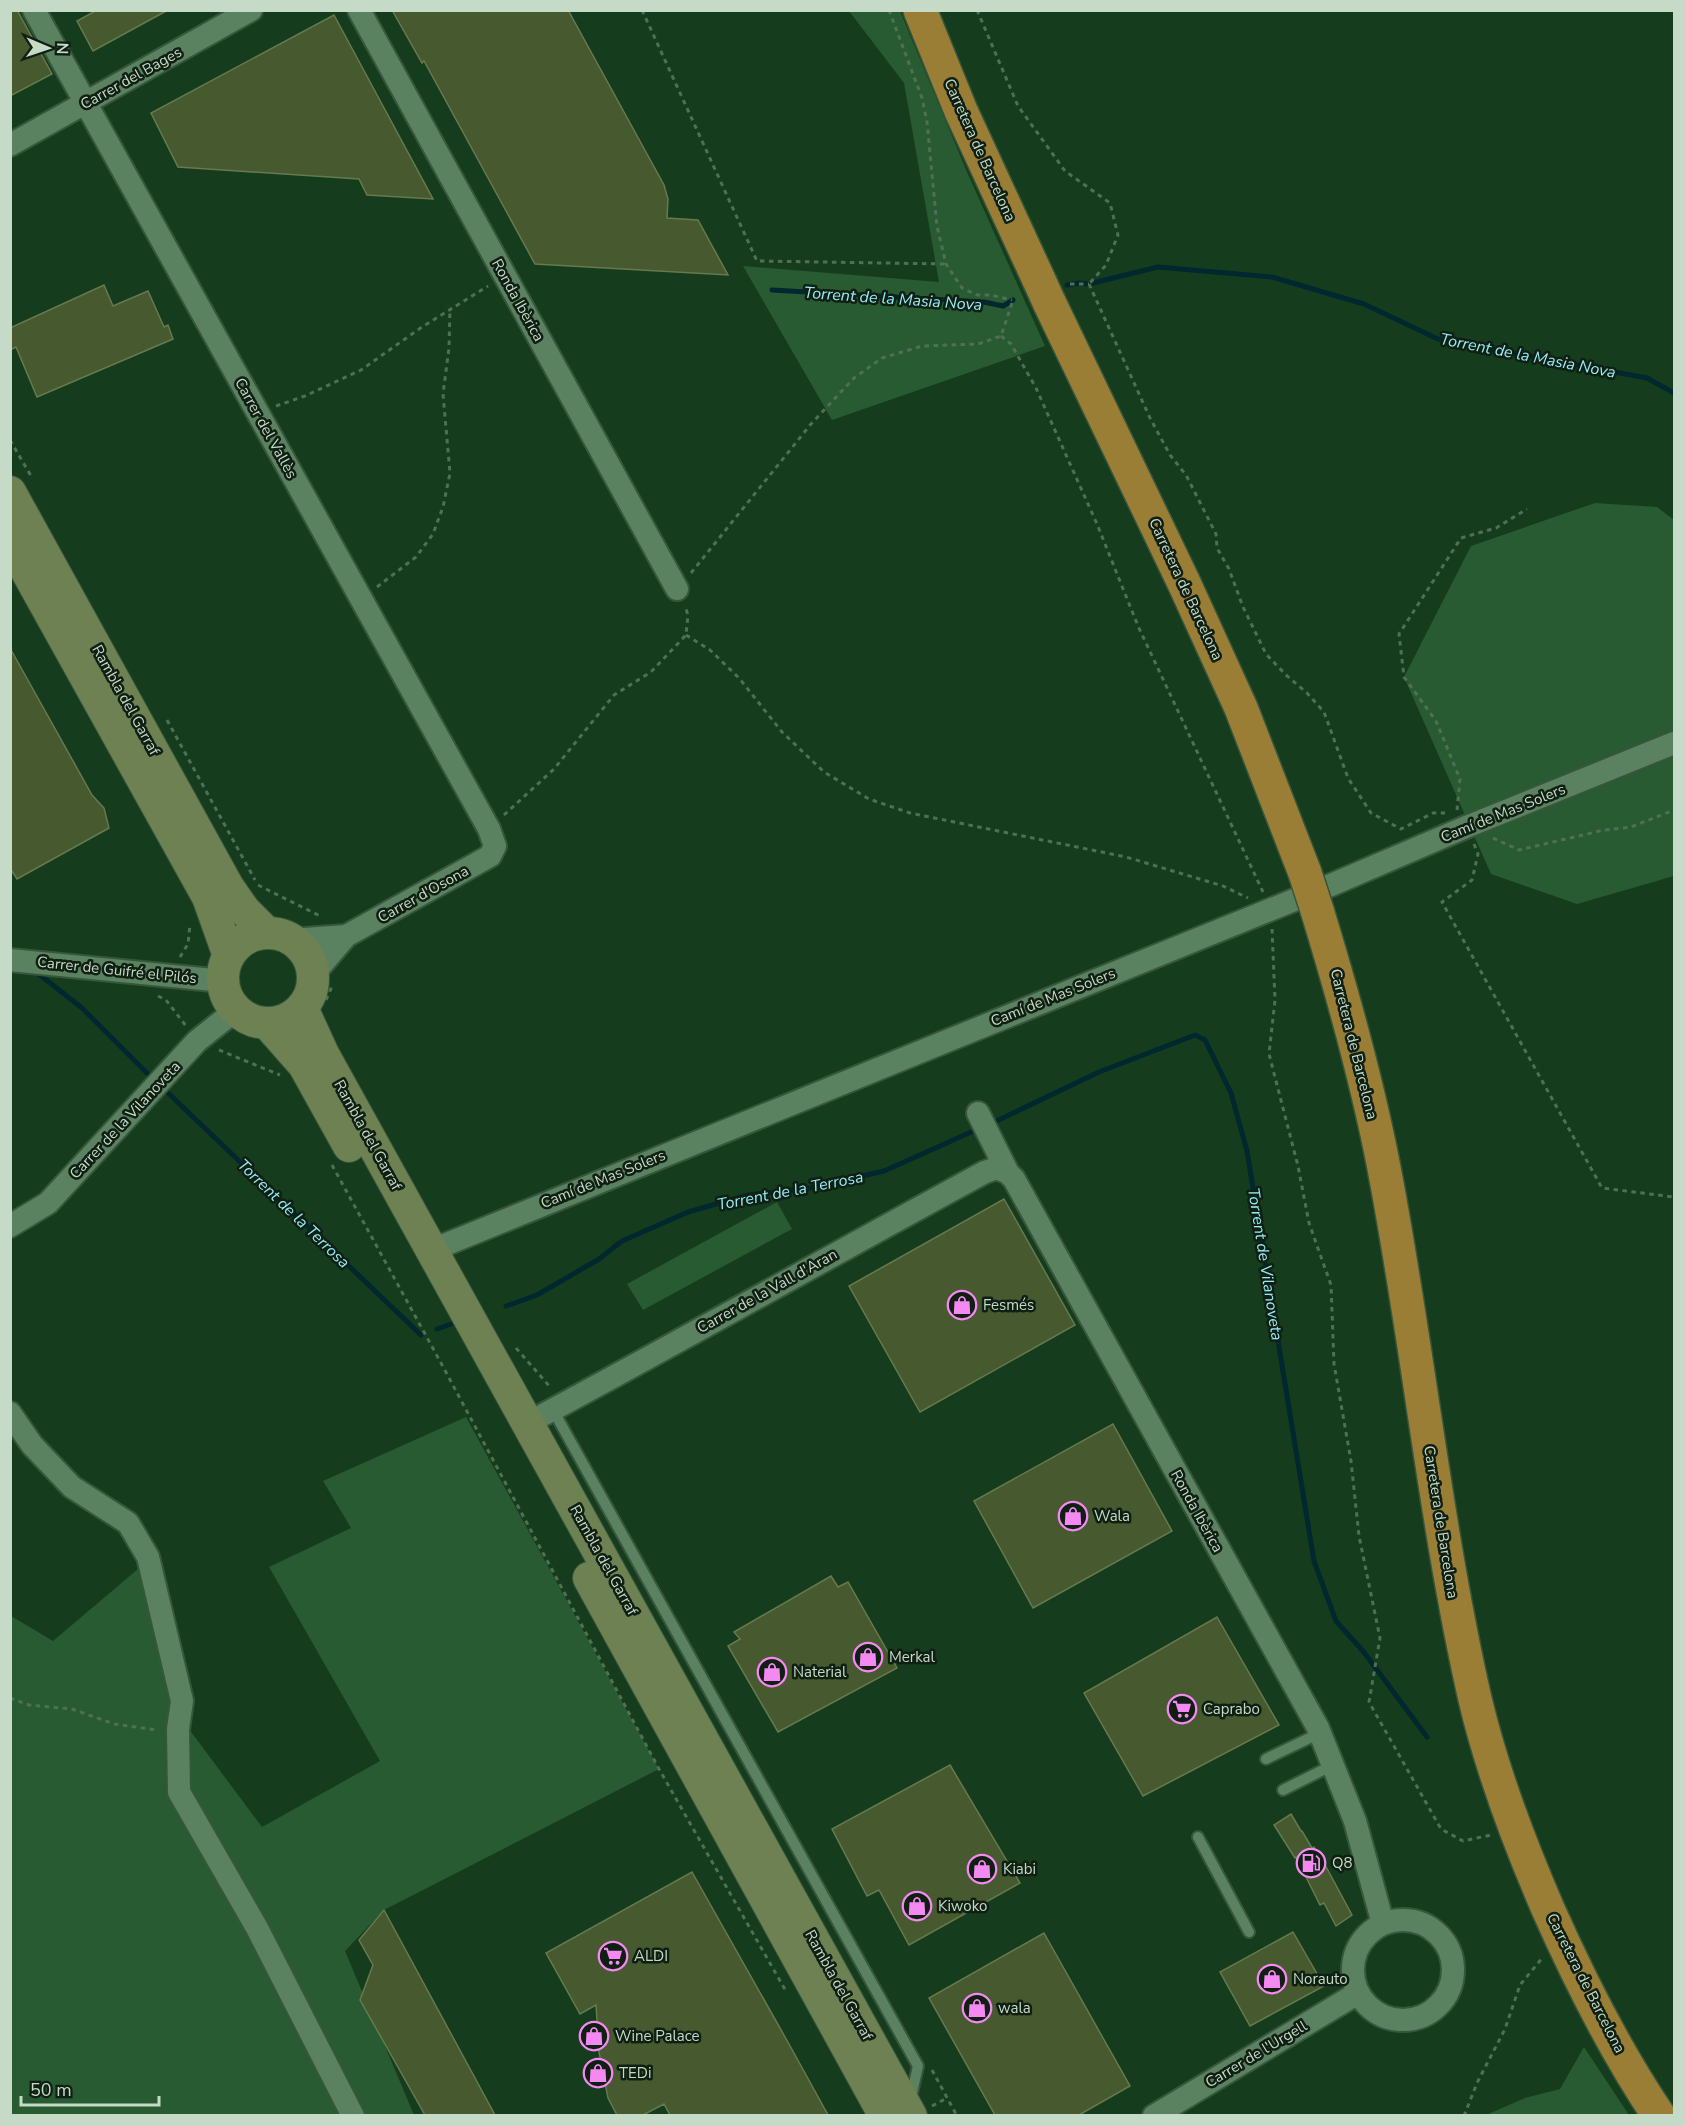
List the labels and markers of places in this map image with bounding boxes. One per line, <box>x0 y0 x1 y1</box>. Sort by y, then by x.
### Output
shop icon: Fesmés <box>946 1289 978 1321</box>
place label: Fesmés <box>983 1295 1034 1315</box>
shop icon: Wala <box>1057 1500 1089 1532</box>
place label: Wala <box>1094 1506 1130 1526</box>
shop icon: Merkal <box>852 1641 884 1673</box>
place label: Merkal <box>889 1647 936 1667</box>
shop icon: Naterial <box>756 1656 788 1688</box>
place label: Naterial <box>793 1662 847 1682</box>
supermarket icon: Caprabo <box>1166 1693 1198 1725</box>
place label: Caprabo <box>1203 1699 1260 1719</box>
fuel station icon: Q8 <box>1295 1847 1327 1879</box>
shop icon: Kiabi <box>966 1853 998 1885</box>
place label: Q8 <box>1332 1853 1353 1873</box>
place label: Kiabi <box>1003 1859 1036 1879</box>
shop icon: Kiwoko <box>901 1890 933 1922</box>
place label: Kiwoko <box>938 1896 987 1916</box>
supermarket icon: ALDI <box>597 1940 629 1972</box>
place label: ALDI <box>634 1946 668 1966</box>
shop icon: Norauto <box>1256 1963 1288 1995</box>
place label: Norauto <box>1293 1969 1348 1989</box>
shop icon: wala <box>961 1992 993 2024</box>
place label: wala <box>998 1998 1031 2018</box>
shop icon: Wine Palace <box>578 2020 610 2052</box>
place label: Wine Palace <box>615 2026 700 2046</box>
shop icon: TEDi <box>582 2057 614 2089</box>
place label: TEDi <box>619 2063 651 2083</box>

